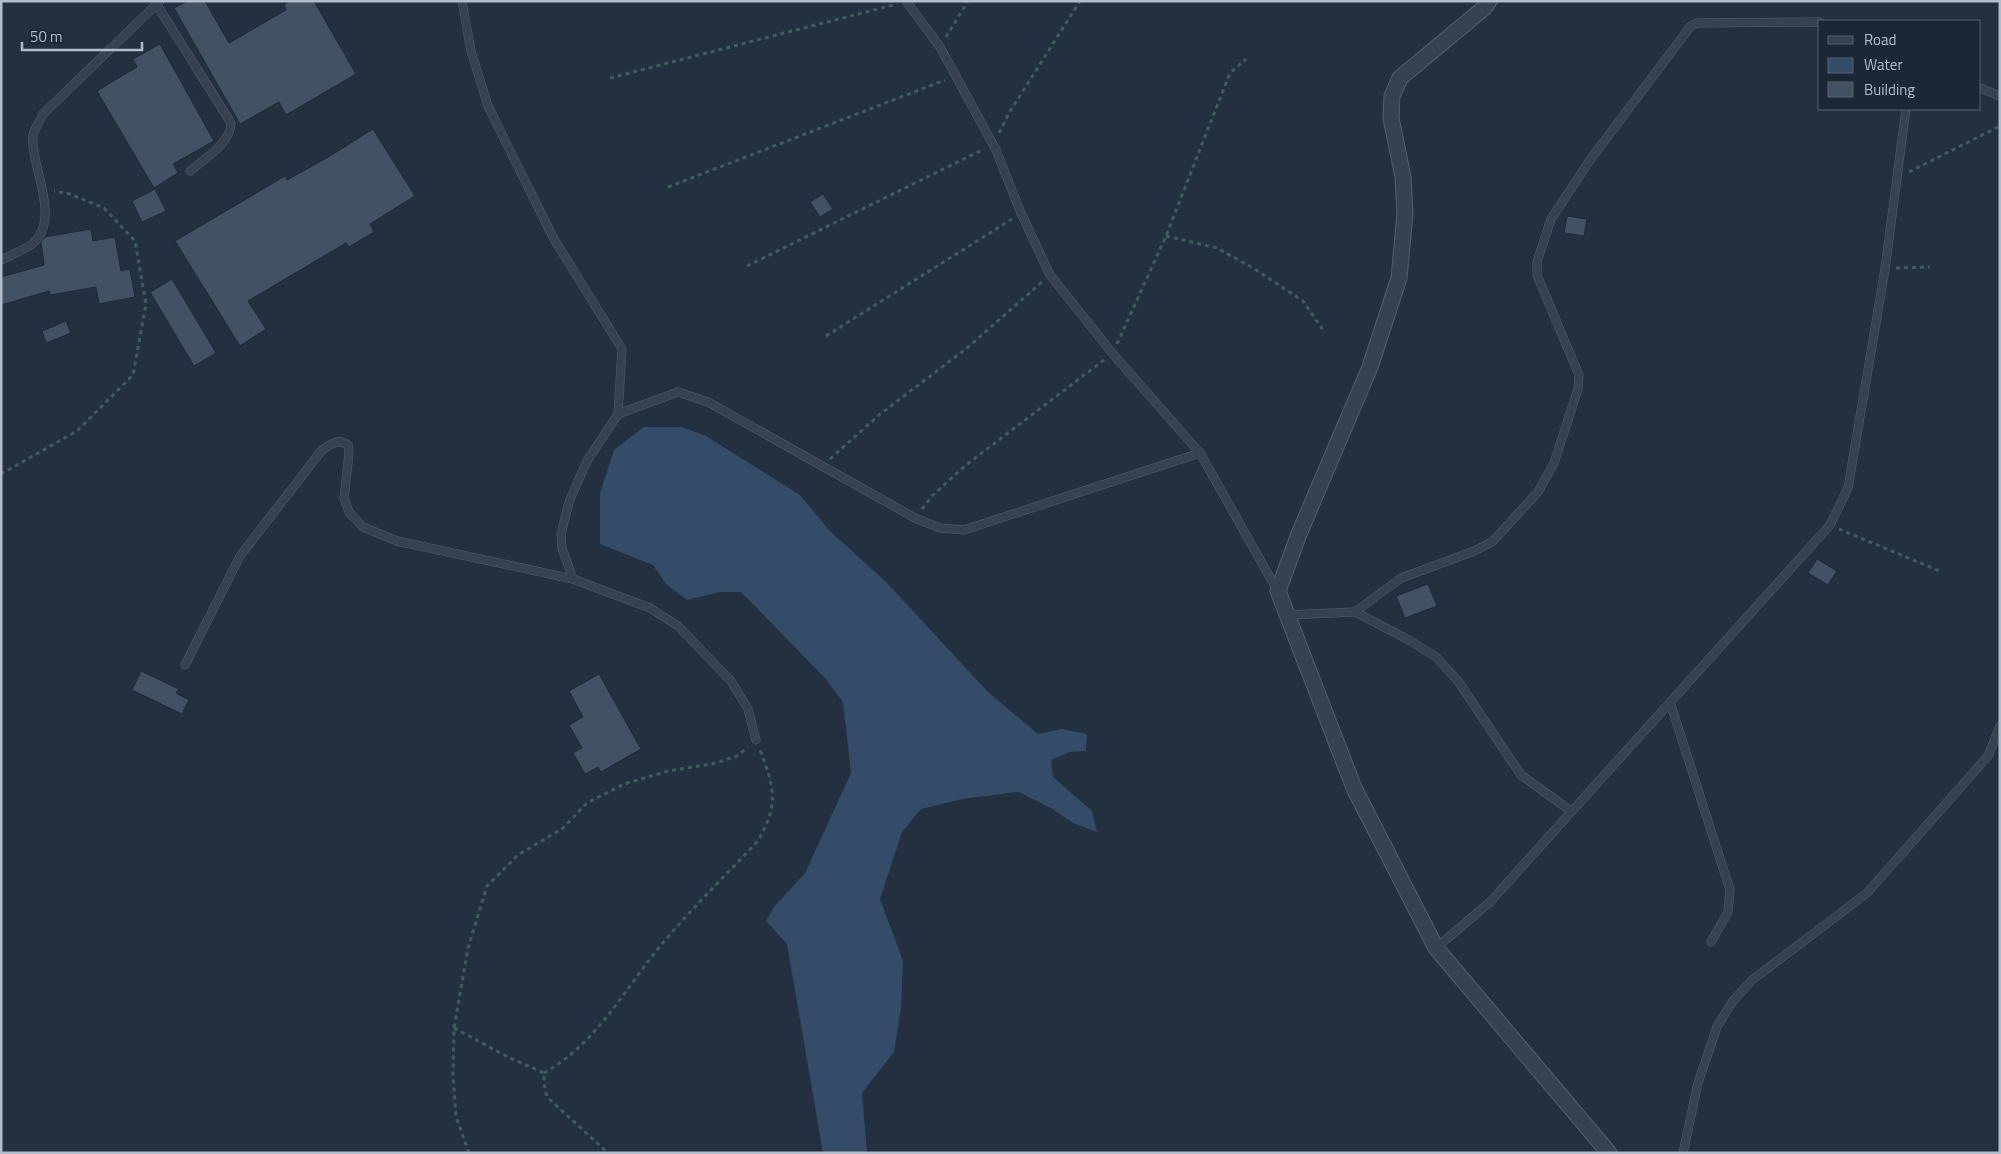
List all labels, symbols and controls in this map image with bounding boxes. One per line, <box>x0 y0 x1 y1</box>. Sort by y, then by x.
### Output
scale bar <box>22 20 142 52</box>
legend <box>1818 20 1981 110</box>
text: 50 m <box>30 25 63 48</box>
text: Road <box>1864 28 1896 51</box>
text: Water <box>1864 53 1903 76</box>
text: Building <box>1864 78 1915 101</box>

